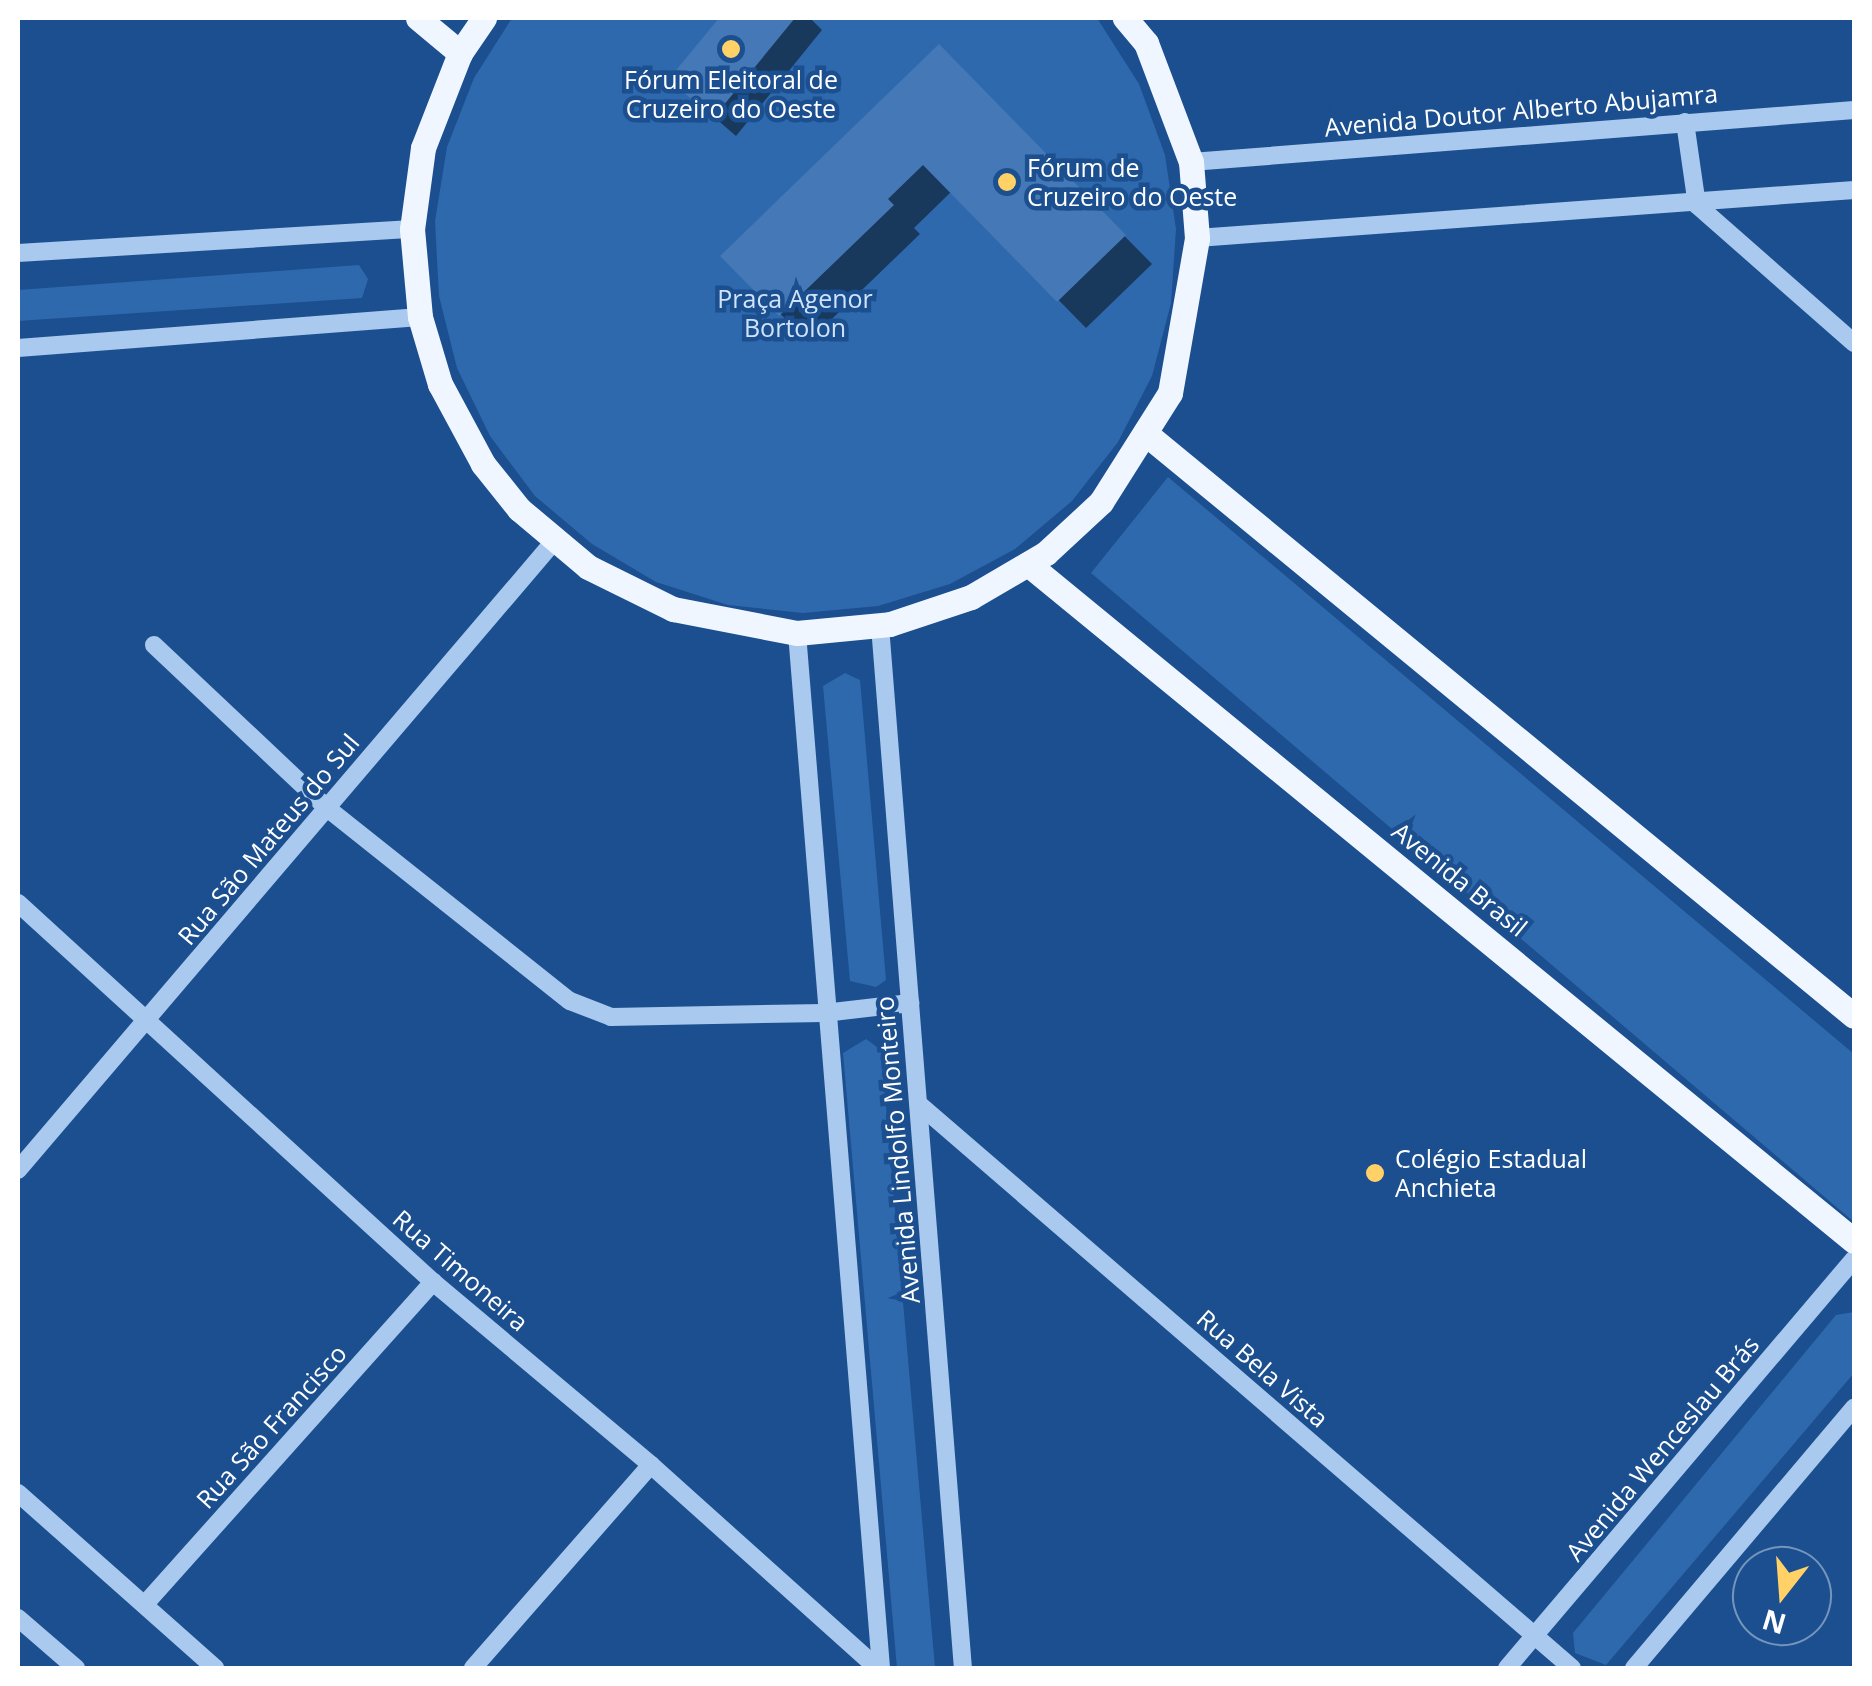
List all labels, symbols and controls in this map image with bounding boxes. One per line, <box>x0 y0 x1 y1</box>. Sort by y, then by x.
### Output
marker: Fórum Eleitoral de Cruzeiro do Oeste <box>720 38 742 60</box>
place label: Fórum Eleitoral de Cruzeiro do Oeste <box>624 65 838 124</box>
street label: Avenida Doutor Alberto Abujamra <box>1323 78 1719 142</box>
place label: Fórum de Cruzeiro do Oeste <box>1027 153 1237 212</box>
marker: Fórum de Cruzeiro do Oeste <box>996 171 1018 193</box>
park label: Praça Agenor Bortolon <box>717 284 873 343</box>
street label: Rua São Mateus do Sul <box>171 728 365 950</box>
street label: Avenida Brasil <box>1387 816 1533 942</box>
street label: Avenida Lindolfo Monteiro <box>869 995 925 1305</box>
place label: Colégio Estadual Anchieta <box>1395 1144 1587 1203</box>
marker: Colégio Estadual Anchieta <box>1364 1162 1386 1184</box>
street label: Rua Timoneira <box>387 1203 535 1337</box>
street label: Rua Bela Vista <box>1191 1303 1335 1433</box>
street label: Avenida Wenceslau Brás <box>1559 1329 1765 1567</box>
street label: Rua São Francisco <box>190 1338 352 1514</box>
north arrow <box>1732 1546 1832 1646</box>
text: N <box>1757 1601 1790 1644</box>

